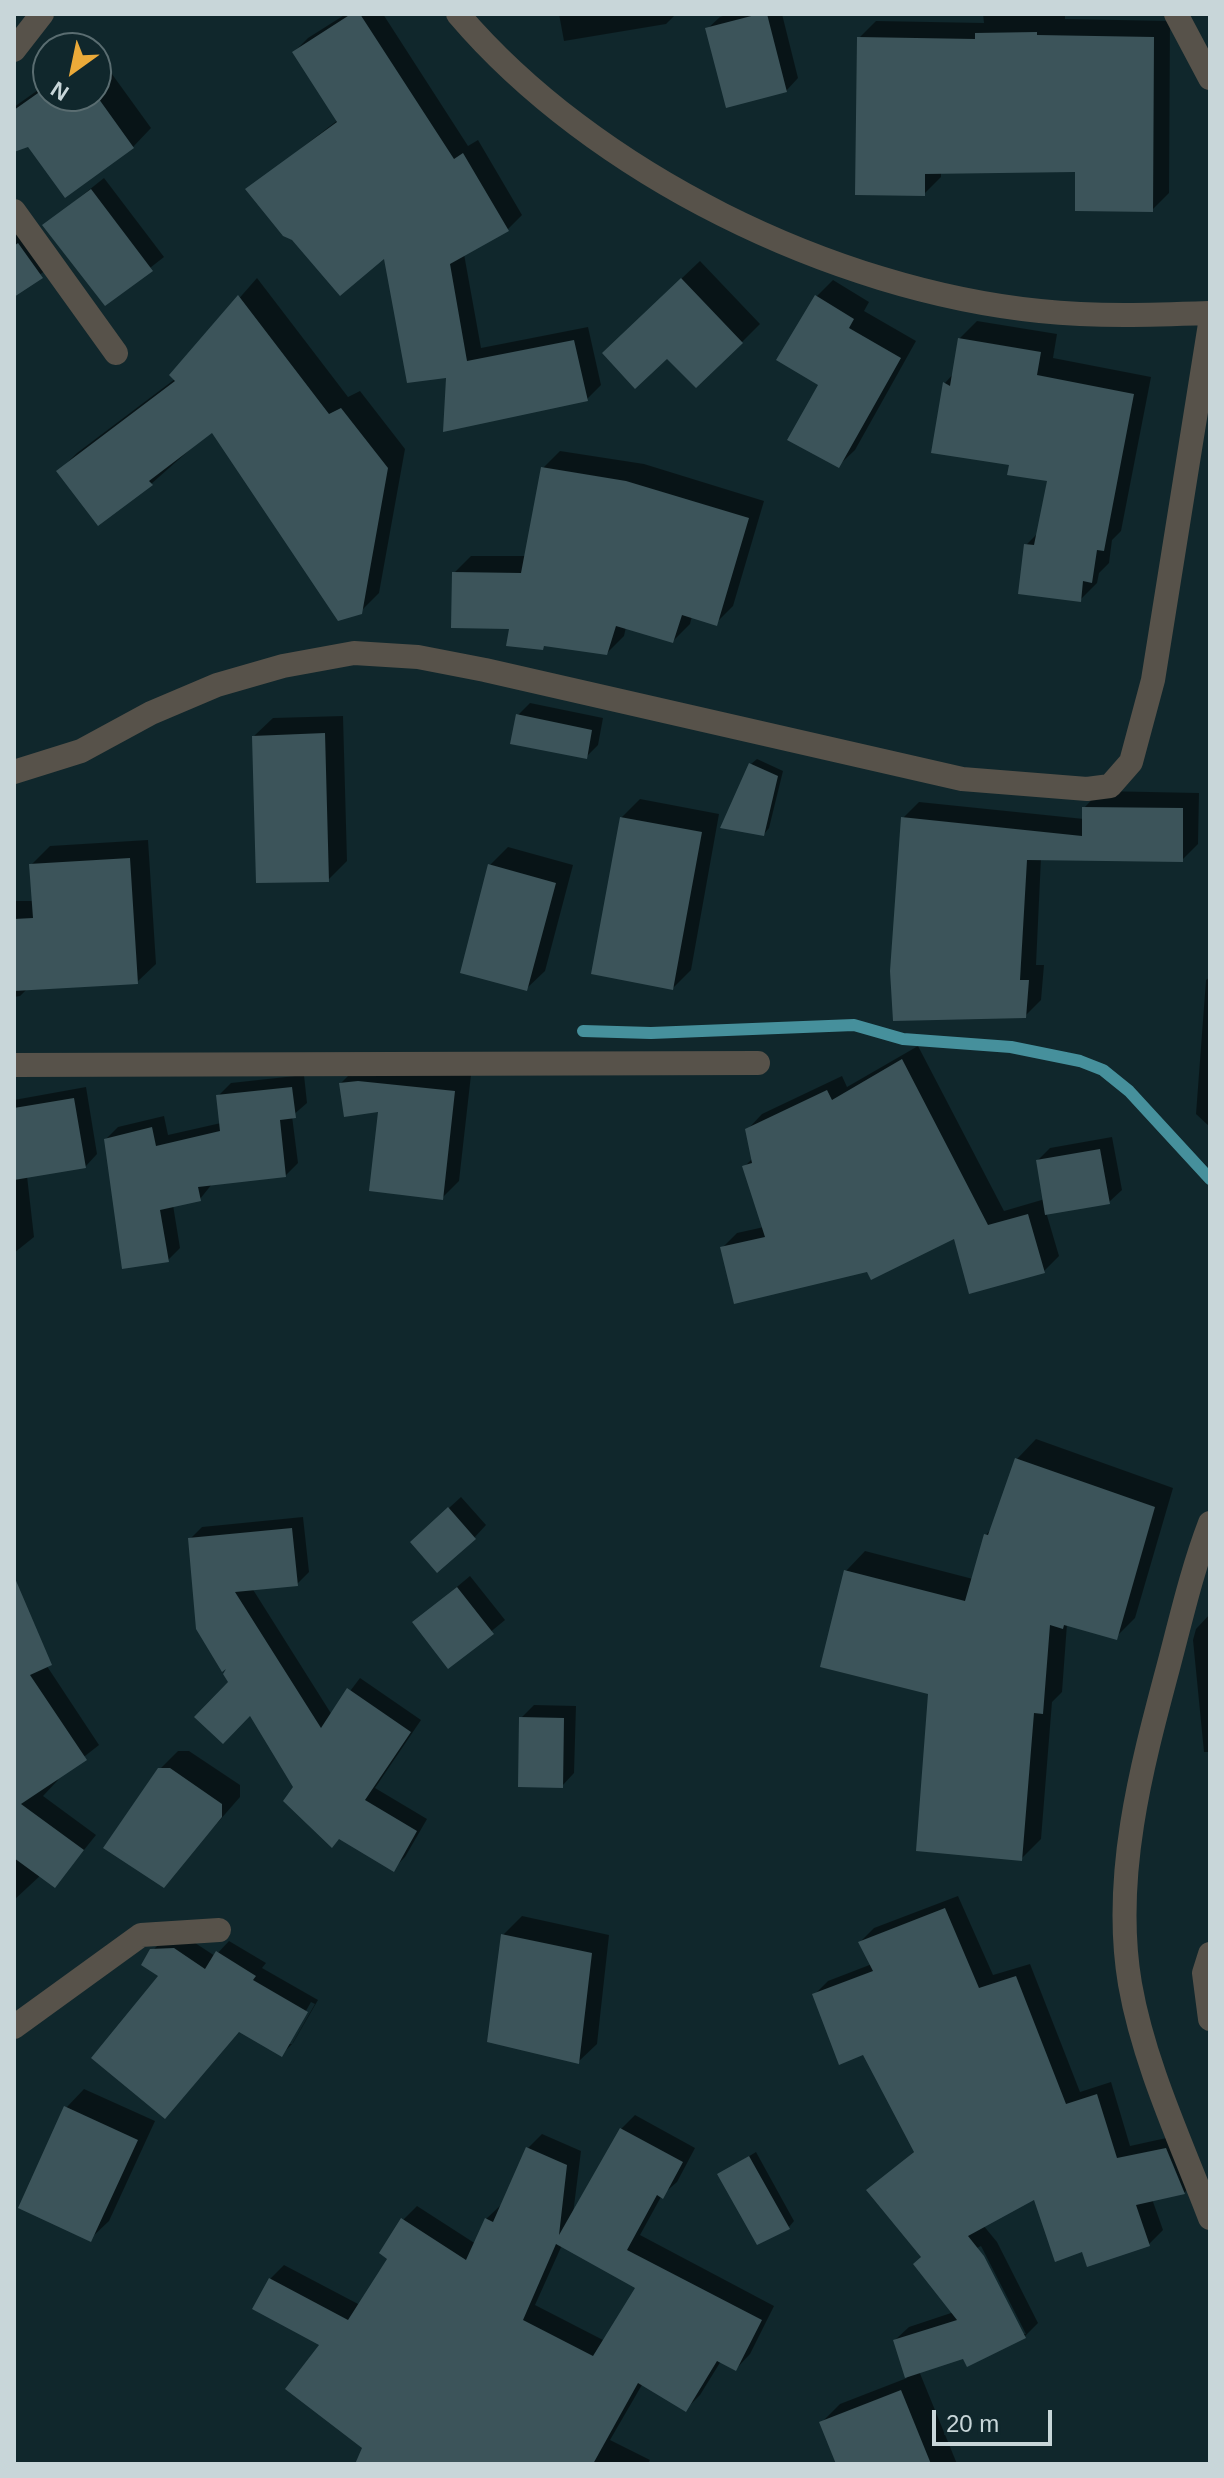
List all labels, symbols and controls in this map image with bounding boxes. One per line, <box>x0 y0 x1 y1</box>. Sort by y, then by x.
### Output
north arrow <box>32 32 112 112</box>
text: N <box>46 76 73 106</box>
scale bar <box>936 2394 1056 2444</box>
text: 20 m <box>946 2410 999 2437</box>

